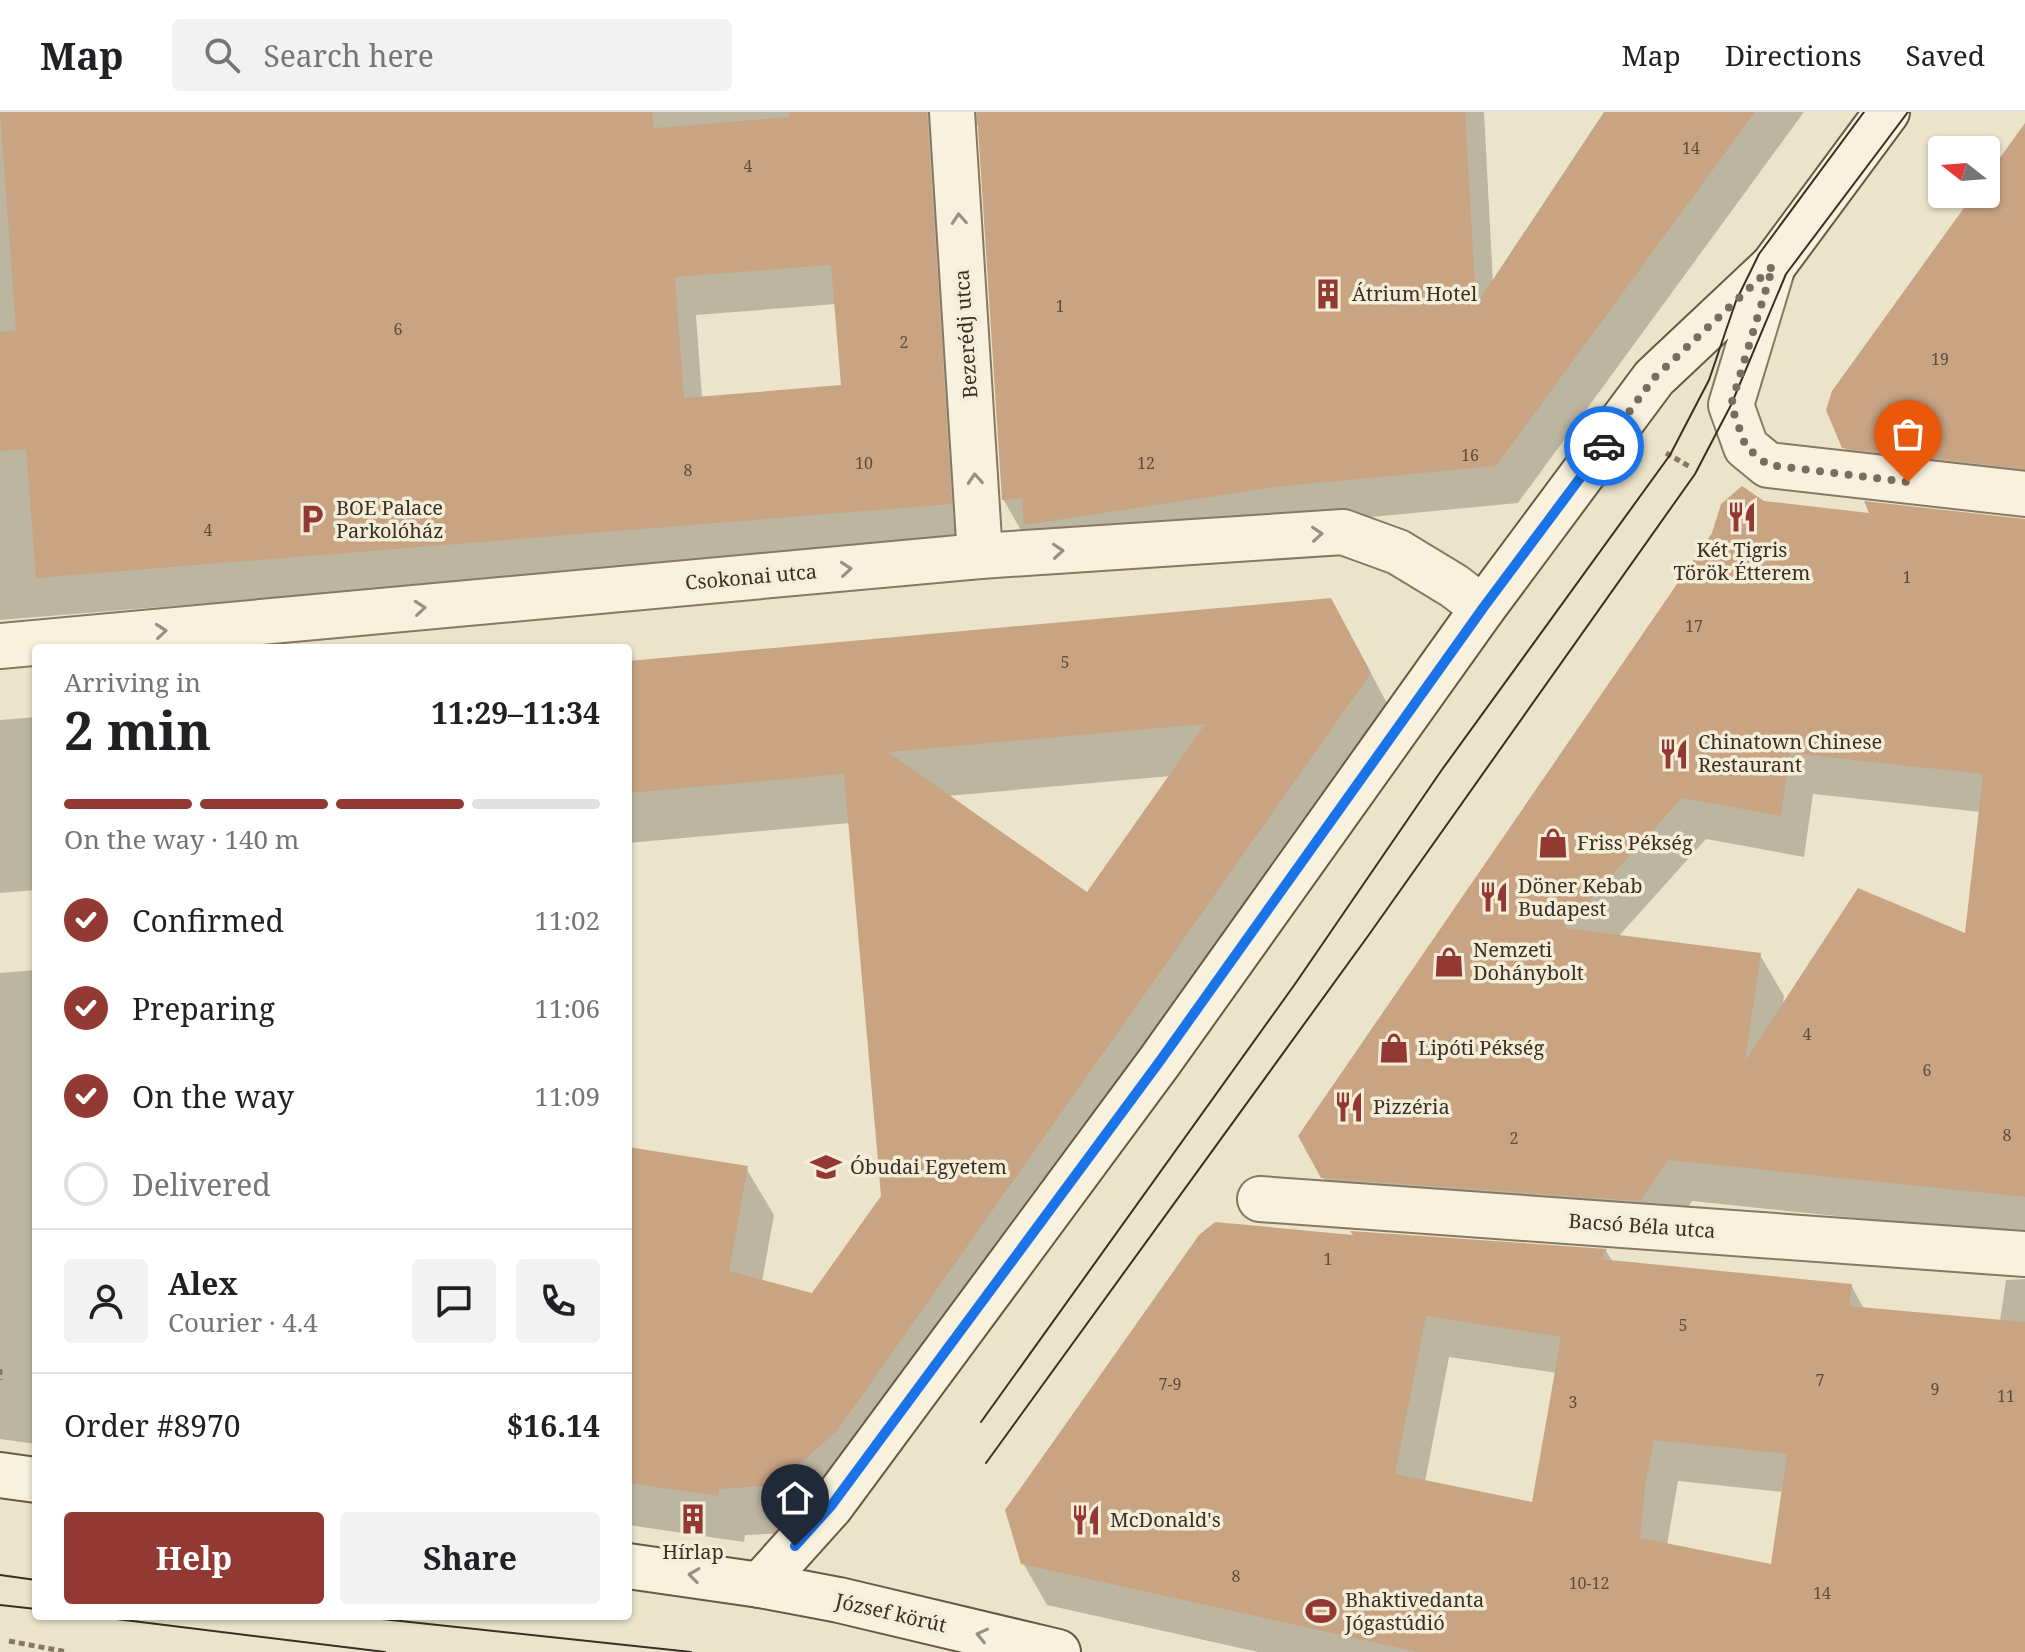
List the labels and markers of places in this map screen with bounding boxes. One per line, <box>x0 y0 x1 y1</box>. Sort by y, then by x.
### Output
building icon: Átrium Hotel <box>1311 277 1345 311</box>
place label: Átrium Hotel <box>1352 280 1477 307</box>
pin <box>1874 400 1942 482</box>
place label: BOE Palace Parkolóház <box>336 494 444 544</box>
restaurant icon: Két Tigris Török Étterem <box>1725 500 1759 534</box>
parking icon: BOE Palace Parkolóház <box>295 502 329 536</box>
place label: Két Tigris Török Étterem <box>1674 536 1811 586</box>
place label: Chinatown Chinese Restaurant <box>1698 728 1882 778</box>
restaurant icon: Chinatown Chinese Restaurant <box>1657 737 1691 771</box>
shop icon: Friss Pékség <box>1536 826 1570 860</box>
place label: Friss Pékség <box>1577 829 1693 856</box>
place label: Döner Kebab Budapest <box>1518 872 1642 922</box>
restaurant icon: Döner Kebab Budapest <box>1477 880 1511 914</box>
place label: Nemzeti Dohánybolt <box>1473 936 1584 986</box>
shop icon: Nemzeti Dohánybolt <box>1432 945 1466 979</box>
shop icon: Lipóti Pékség <box>1377 1031 1411 1065</box>
place label: Lipóti Pékség <box>1418 1034 1545 1061</box>
restaurant icon: Pizzéria <box>1332 1090 1366 1124</box>
place label: Pizzéria <box>1373 1093 1450 1120</box>
school or university icon: Óbudai Egyetem <box>809 1150 843 1184</box>
place label: Óbudai Egyetem <box>850 1153 1007 1180</box>
pin <box>761 1464 829 1546</box>
building icon: Hírlap <box>676 1502 710 1536</box>
restaurant icon: McDonald's <box>1069 1503 1103 1537</box>
place label: McDonald's <box>1110 1506 1221 1533</box>
place label: Hírlap <box>662 1538 724 1565</box>
place label: Bhaktivedanta Jógastúdió <box>1344 1586 1484 1636</box>
sports icon: Bhaktivedanta Jógastúdió <box>1304 1594 1338 1628</box>

